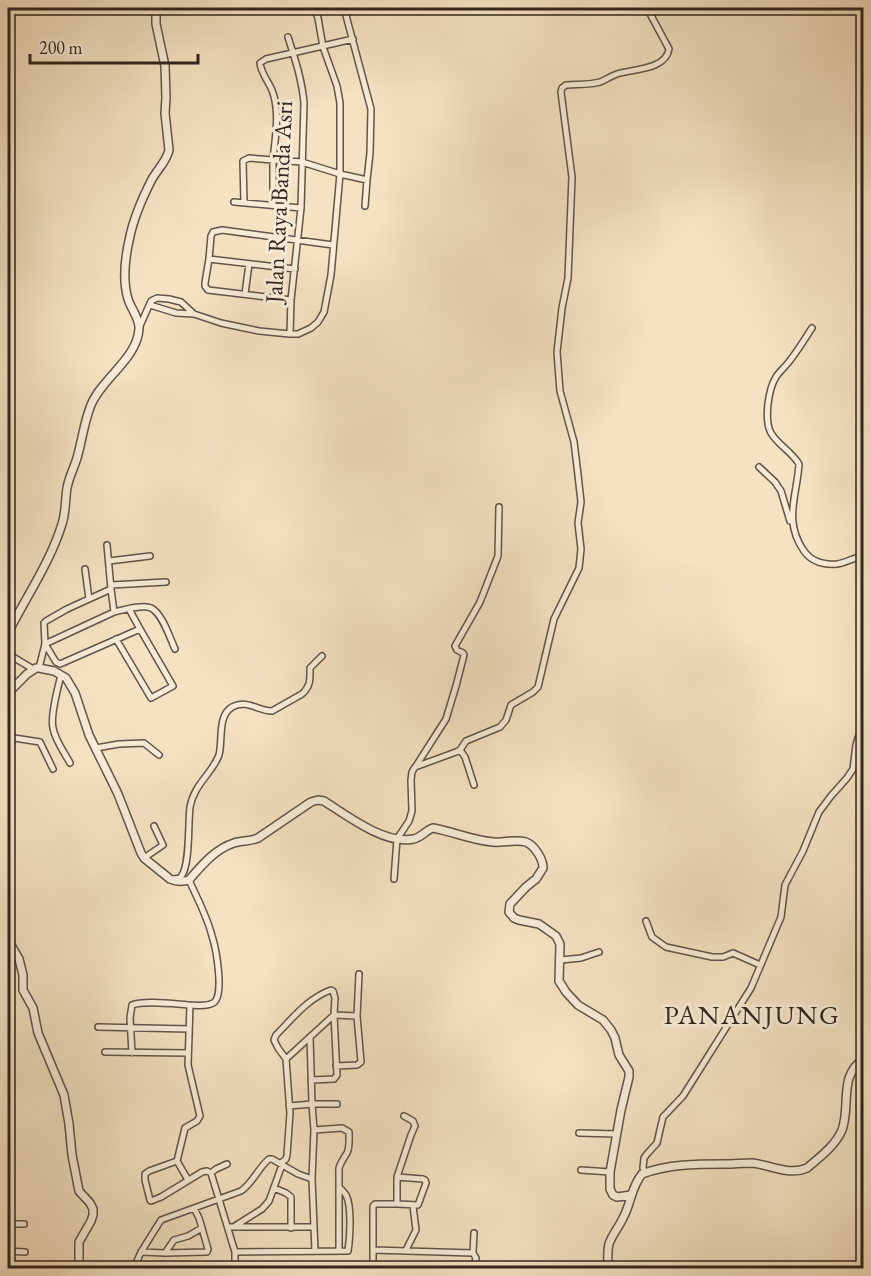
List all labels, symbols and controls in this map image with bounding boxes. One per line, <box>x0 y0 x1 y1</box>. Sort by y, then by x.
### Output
scale bar <box>30 27 198 65</box>
text: 200 m <box>39 36 83 59</box>
street label: Jalan Raya Banda Asri <box>258 100 299 306</box>
district label: PANANJUNG <box>664 997 840 1032</box>

